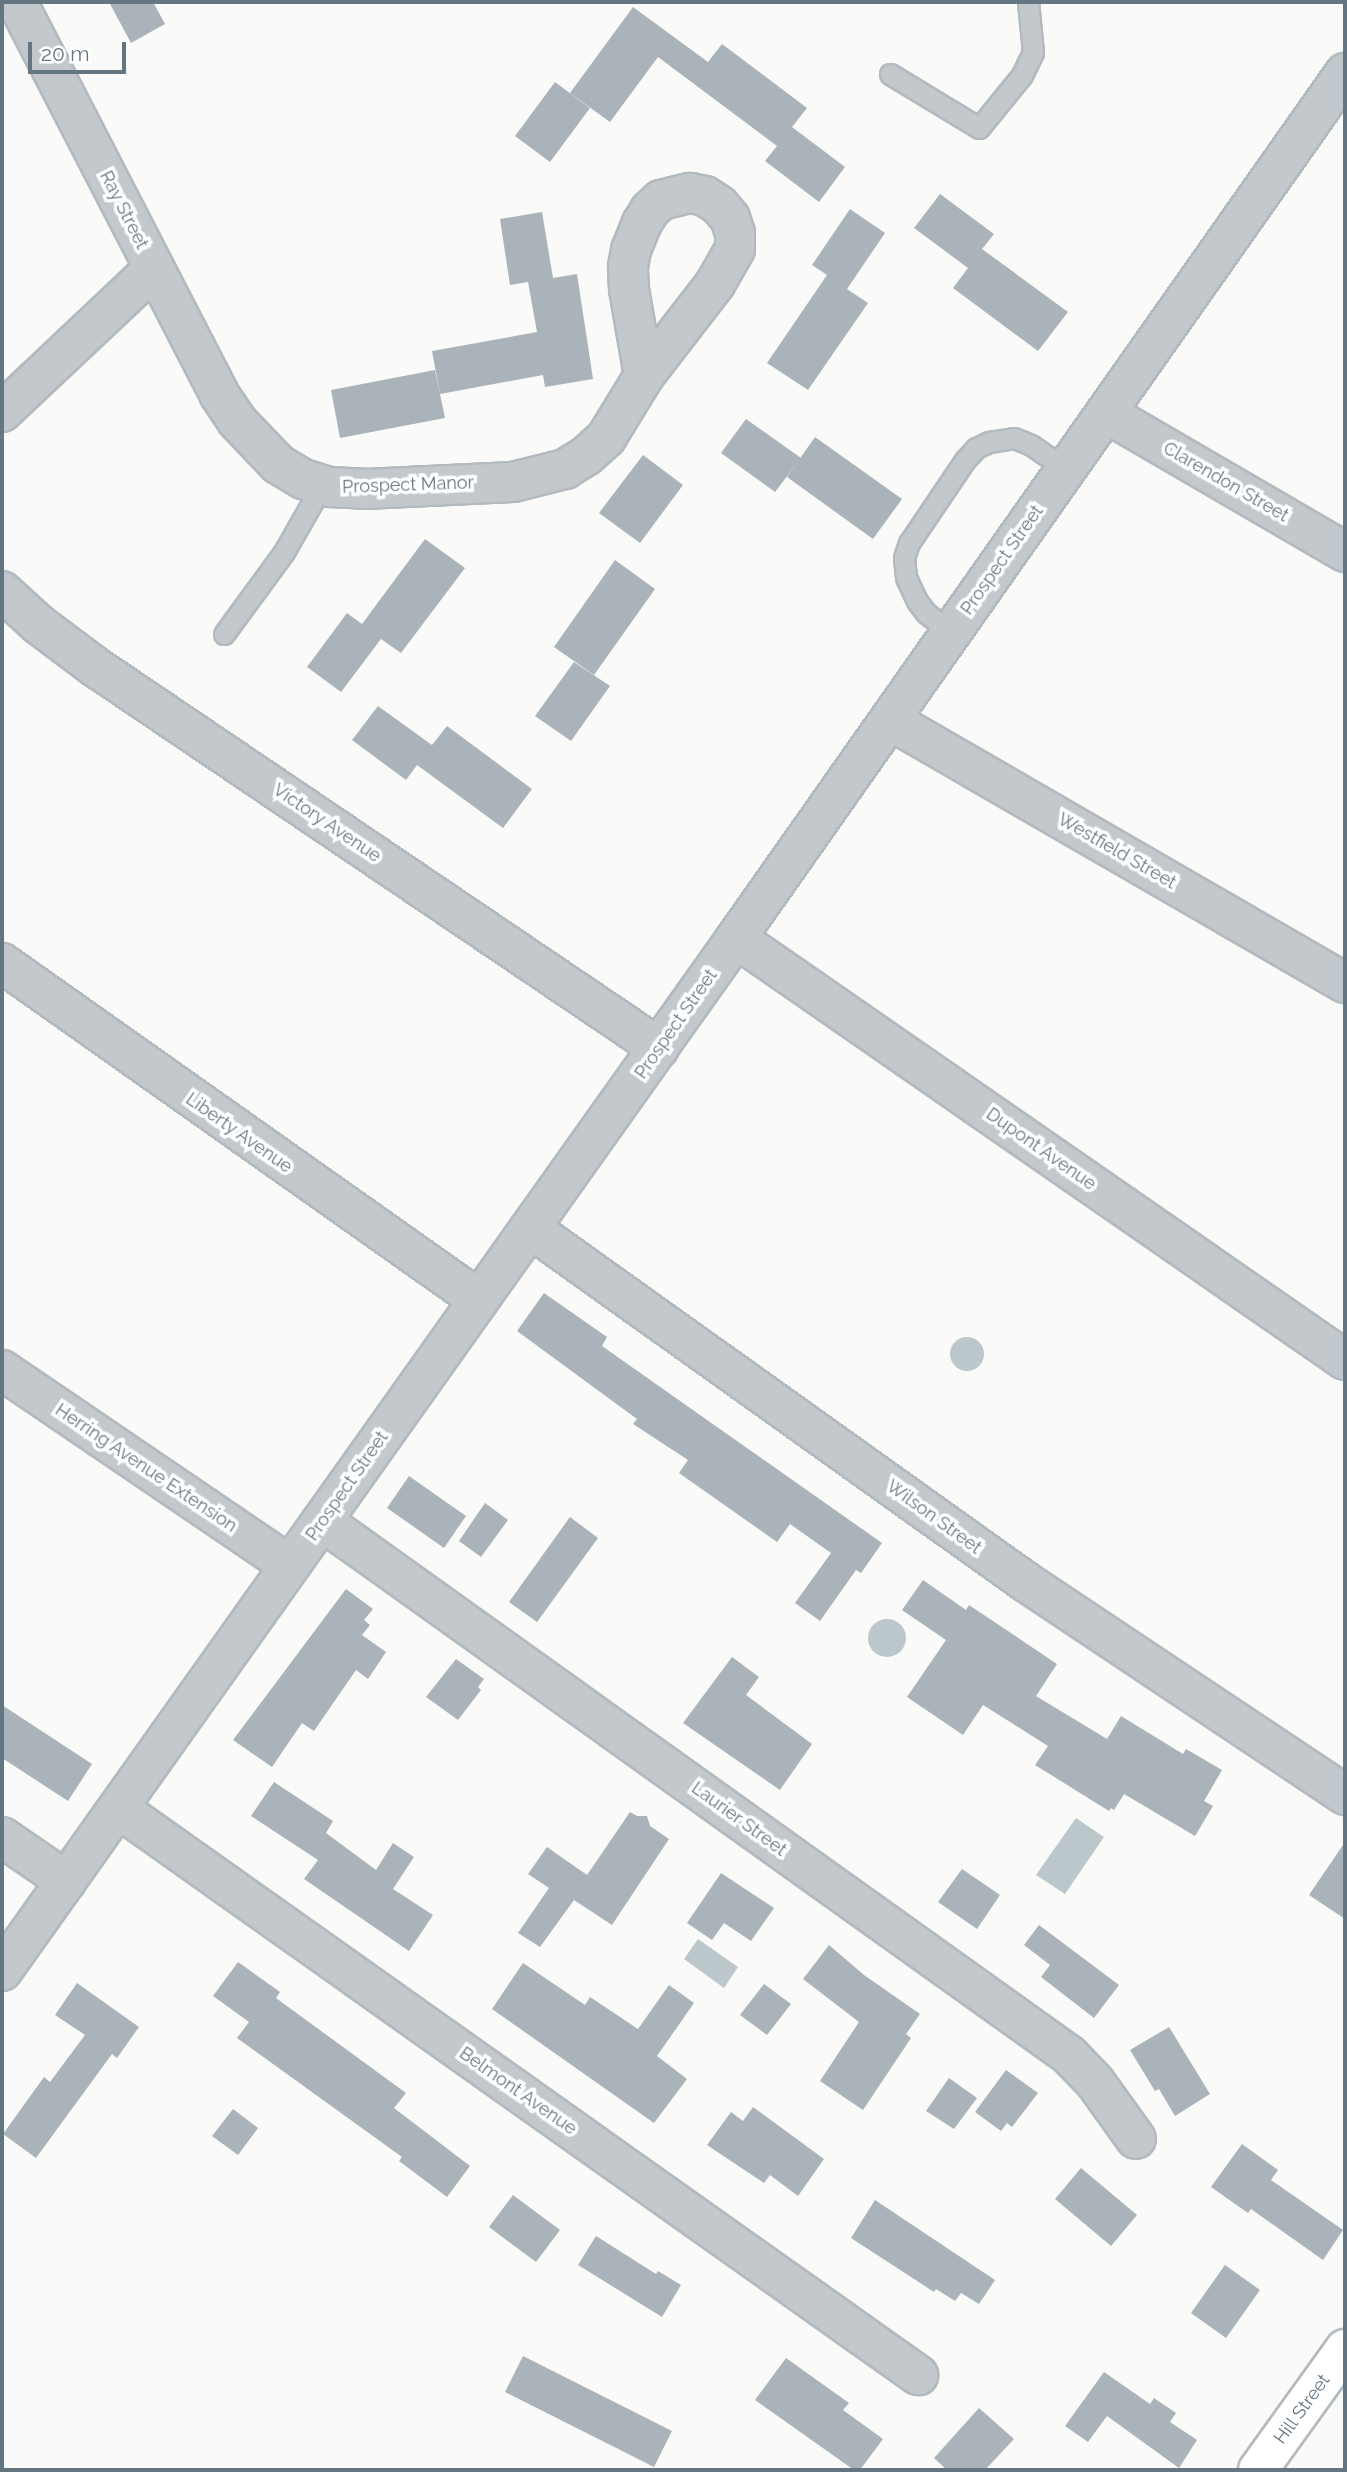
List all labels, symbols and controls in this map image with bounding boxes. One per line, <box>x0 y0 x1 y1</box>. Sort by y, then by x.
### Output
scale bar <box>32 28 130 72</box>
text: 20 m <box>41 41 89 66</box>
street label: Ray Street <box>95 167 153 253</box>
street label: Clarendon Street <box>1160 437 1292 527</box>
street label: Prospect Manor <box>342 472 474 498</box>
street label: Prospect Street <box>956 501 1048 619</box>
street label: Victory Avenue <box>269 779 385 867</box>
street label: Westfield Street <box>1054 808 1180 894</box>
street label: Prospect Street <box>630 965 722 1083</box>
street label: Liberty Avenue <box>181 1088 297 1178</box>
street label: Dupont Avenue <box>982 1103 1100 1195</box>
street label: Herring Avenue Extension <box>51 1399 241 1537</box>
street label: Prospect Street <box>301 1427 393 1545</box>
street label: Wilson Street <box>882 1475 986 1559</box>
street label: Laurier Street <box>687 1777 791 1861</box>
street label: Belmont Avenue <box>455 2042 581 2140</box>
street label: Hill Street <box>1269 2370 1335 2448</box>

